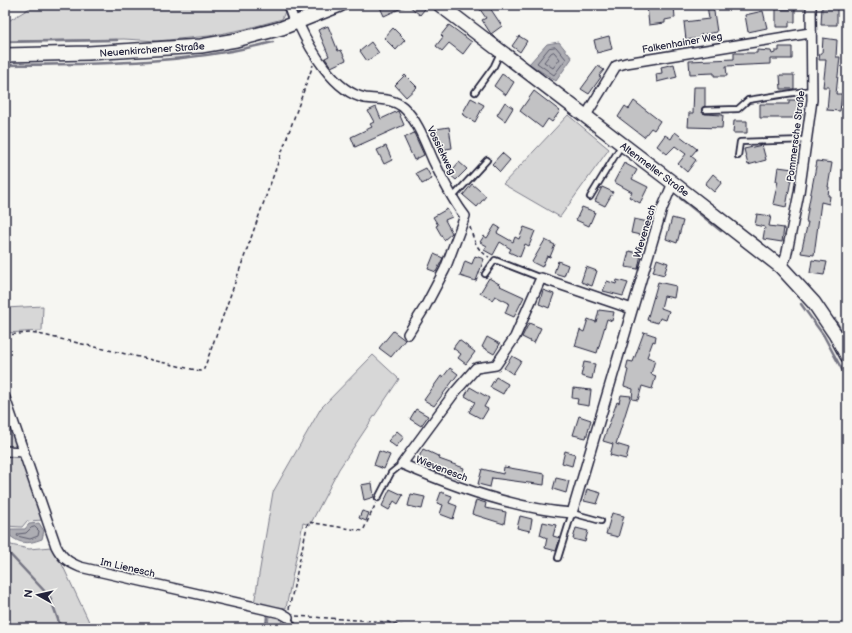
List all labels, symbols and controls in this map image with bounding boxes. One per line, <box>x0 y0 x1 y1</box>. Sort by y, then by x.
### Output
street label: Falkenhainer Weg <box>641 30 723 56</box>
street label: Neuenkirchener Straße <box>99 40 205 60</box>
street label: Pommersche Straße <box>784 90 808 182</box>
street label: Vossiekweg <box>424 124 458 177</box>
street label: Altenmeller Straße <box>618 140 691 200</box>
street label: Wievenesch <box>631 203 659 259</box>
street label: Wievenesch <box>414 454 470 485</box>
street label: Im Lienesch <box>99 556 157 580</box>
north arrow <box>18 575 58 615</box>
text: N <box>22 589 36 599</box>

